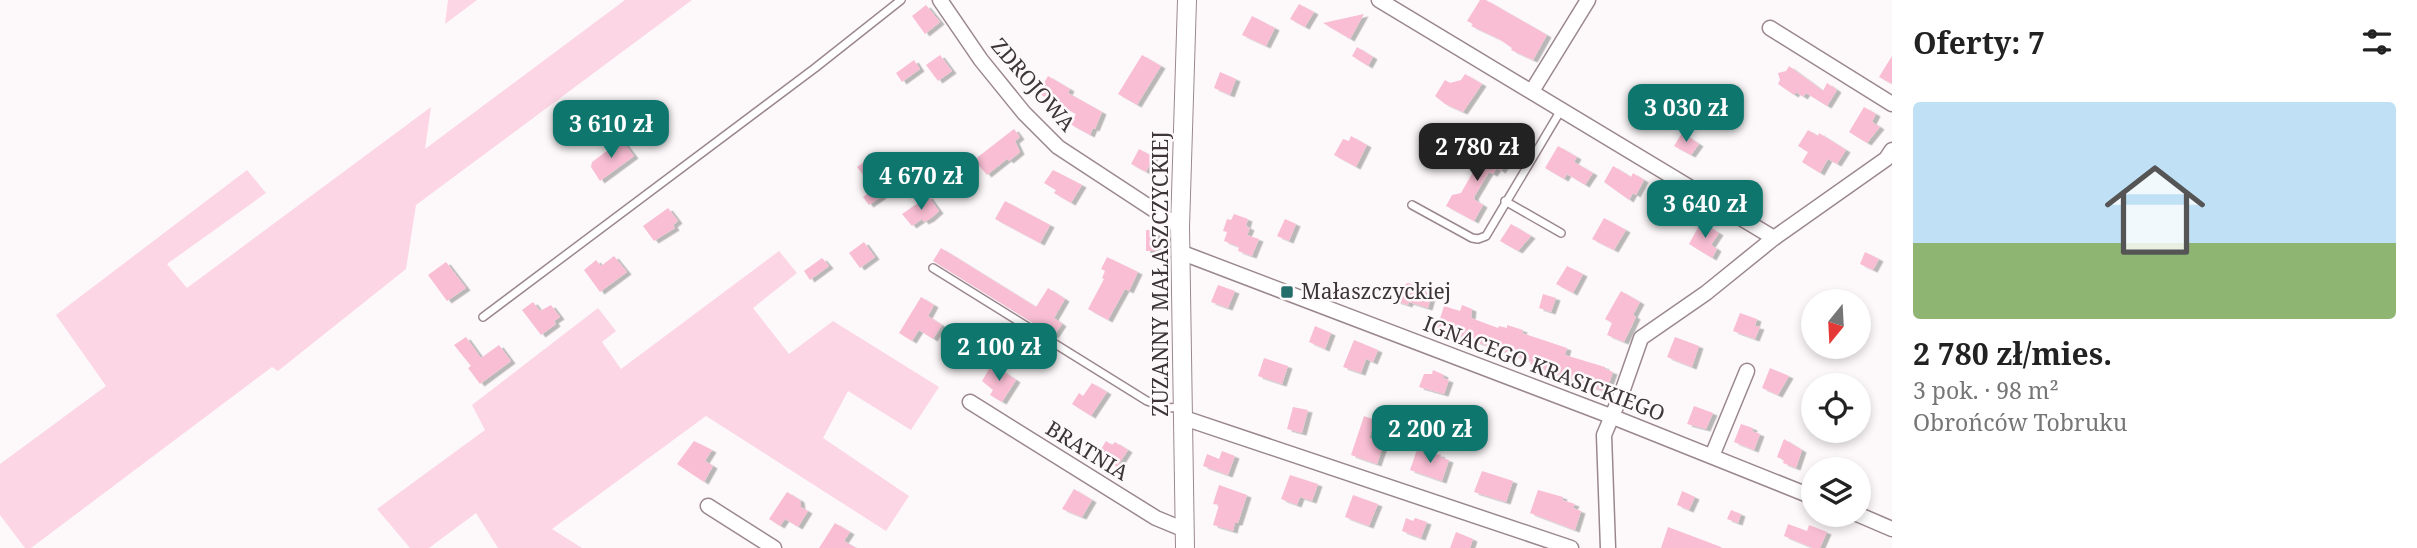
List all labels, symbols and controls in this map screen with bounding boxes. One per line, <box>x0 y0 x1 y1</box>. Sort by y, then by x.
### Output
text: Oferty: 7 <box>1913 22 2045 63</box>
icon: filters <box>2358 23 2396 61</box>
street label: ZDROJOWA <box>986 32 1082 137</box>
pin: 3 030 zł <box>1614 85 1758 144</box>
text: 3 030 zł <box>1644 91 1728 123</box>
pin: 3 610 zł <box>539 100 683 160</box>
text: 3 610 zł <box>569 107 653 139</box>
pin: 2 780 zł <box>1405 124 1549 183</box>
text: 2 780 zł <box>1435 130 1519 162</box>
street label: ZUZANNY MAŁASZCZYCKIEJ <box>1146 131 1174 417</box>
icon: home <box>2092 147 2218 273</box>
pin: 4 670 zł <box>849 152 993 212</box>
text: 4 670 zł <box>879 159 963 191</box>
pin: 3 640 zł <box>1633 180 1777 240</box>
text: 3 640 zł <box>1663 187 1747 219</box>
place label: Małaszczyckiej <box>1301 277 1451 305</box>
marker: Małaszczyckiej <box>1279 284 1295 300</box>
north arrow <box>1801 289 1871 359</box>
map controls <box>1801 289 1871 527</box>
street label: IGNACEGO KRASICKIEGO <box>1420 309 1669 427</box>
pin: 2 100 zł <box>927 324 1071 383</box>
text: 2 100 zł <box>957 330 1041 362</box>
text: 2 780 zł/mies. <box>1913 333 2112 374</box>
button: locate <box>1801 373 1871 443</box>
text: 3 pok. · 98 m² <box>1913 374 2059 406</box>
pin: 2 200 zł <box>1358 406 1502 465</box>
text: Obrońców Tobruku <box>1913 406 2127 438</box>
text: 2 200 zł <box>1388 412 1472 444</box>
street label: BRATNIA <box>1041 414 1134 487</box>
button: layers <box>1801 457 1871 527</box>

